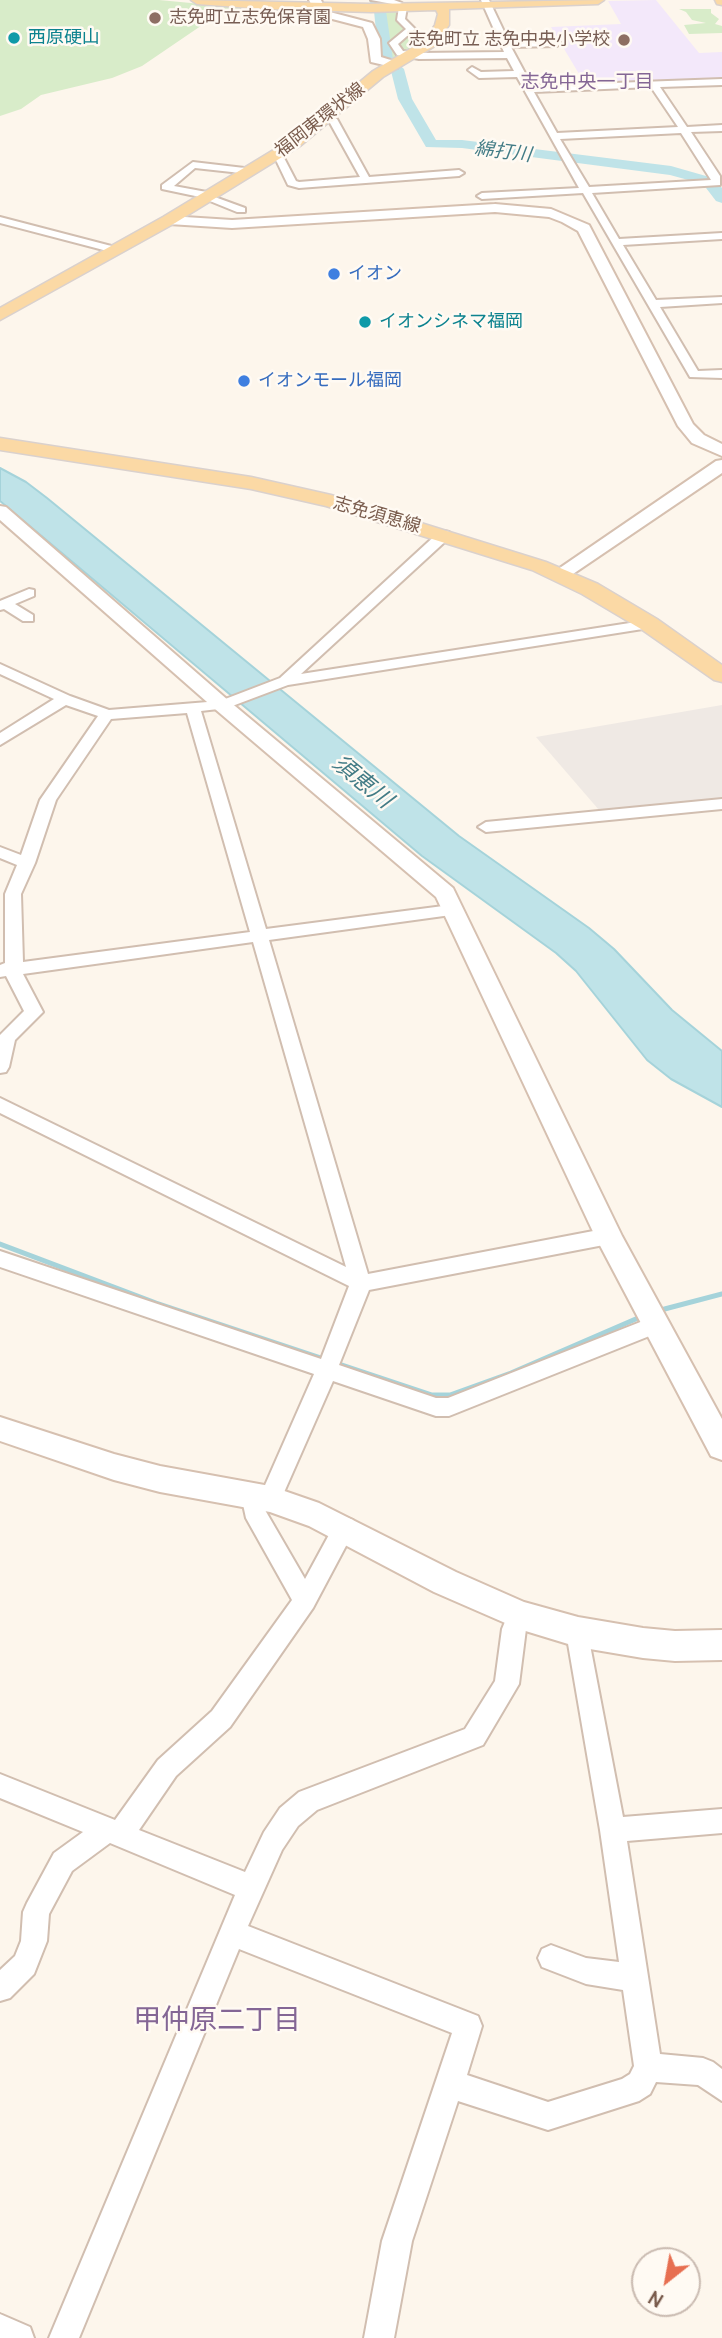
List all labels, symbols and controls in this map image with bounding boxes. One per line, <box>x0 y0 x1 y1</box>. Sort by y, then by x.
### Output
place label: 志免町立志免保育園 <box>169 7 331 29</box>
marker: 志免町立志免保育園 <box>147 10 163 26</box>
place label: 西原硬山 <box>28 27 100 49</box>
place label: 志免町立 志免中央小学校 <box>408 29 610 51</box>
marker: 西原硬山 <box>6 30 22 46</box>
marker: 志免町立 志免中央小学校 <box>616 32 632 48</box>
district label: 志免中央一丁目 <box>521 71 653 93</box>
street label: 福岡東環状線 <box>271 78 369 162</box>
water label: 綿打川 <box>473 137 533 167</box>
place label: イオン <box>348 263 402 285</box>
marker: イオン <box>326 266 342 282</box>
place label: イオンシネマ福岡 <box>379 311 523 333</box>
marker: イオンシネマ福岡 <box>357 314 373 330</box>
place label: イオンモール福岡 <box>258 370 402 392</box>
marker: イオンモール福岡 <box>236 373 252 389</box>
street label: 志免須恵線 <box>331 492 423 538</box>
water label: 須恵川 <box>327 750 397 814</box>
district label: 甲仲原二丁目 <box>133 2004 301 2038</box>
north arrow <box>631 2247 701 2317</box>
text: N <box>644 2285 668 2312</box>

